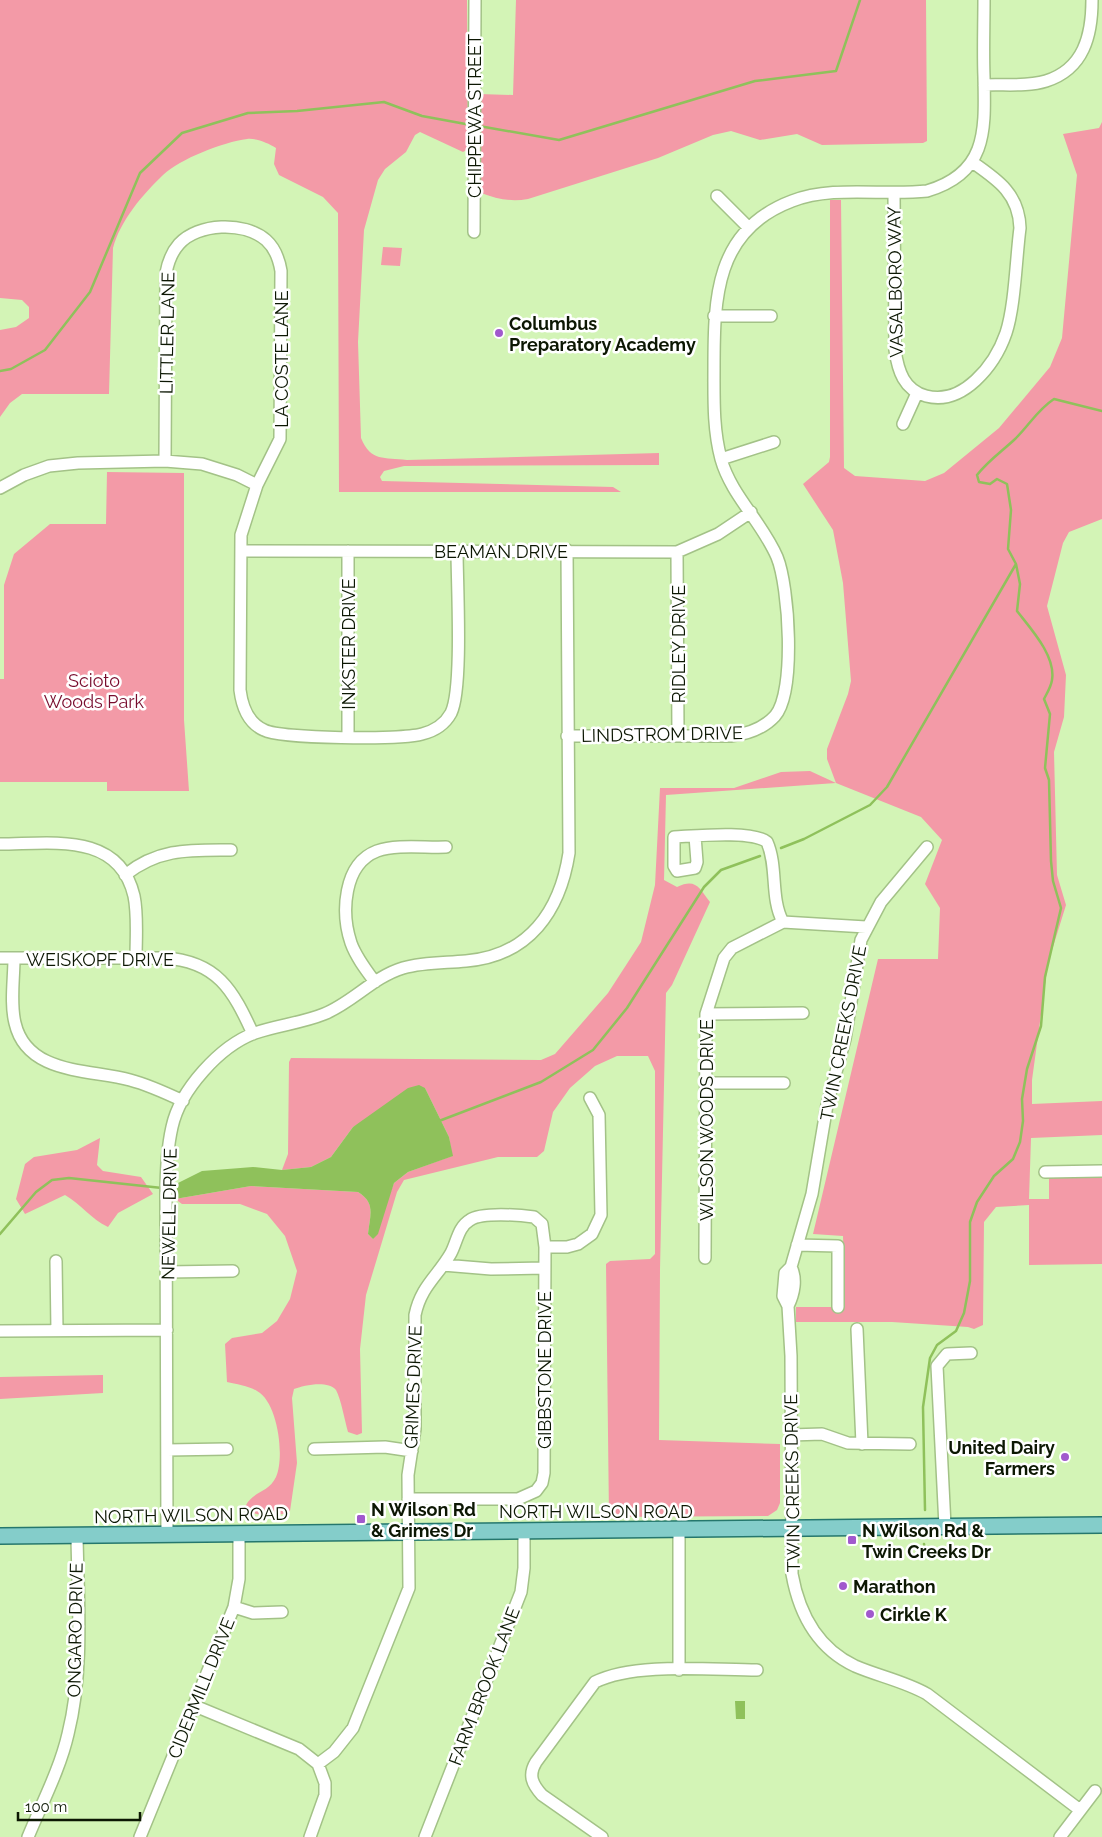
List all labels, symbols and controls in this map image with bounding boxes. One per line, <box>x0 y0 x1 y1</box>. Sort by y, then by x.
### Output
street label: CHIPPEWA STREET <box>464 34 485 198</box>
street label: VASALBORO WAY <box>883 206 907 358</box>
street label: LITTLER LANE <box>155 272 179 394</box>
street label: LA COSTE LANE <box>271 290 292 428</box>
place label: Columbus Preparatory Academy <box>509 313 696 355</box>
marker: Columbus Preparatory Academy <box>493 327 505 339</box>
street label: BEAMAN DRIVE <box>434 541 568 562</box>
street label: INKSTER DRIVE <box>338 578 359 710</box>
street label: RIDLEY DRIVE <box>668 585 689 703</box>
park label: Scioto Woods Park <box>44 670 145 712</box>
street label: LINDSTROM DRIVE <box>581 722 743 746</box>
street label: TWIN CREEKS DRIVE <box>816 944 870 1122</box>
street label: WEISKOPF DRIVE <box>26 949 174 970</box>
street label: WILSON WOODS DRIVE <box>696 1019 717 1221</box>
street label: NEWELL DRIVE <box>157 1148 181 1280</box>
street label: GIBBSTONE DRIVE <box>534 1291 555 1449</box>
street label: GRIMES DRIVE <box>400 1325 426 1449</box>
street label: TWIN CREEKS DRIVE <box>780 1394 804 1572</box>
place label: United Dairy Farmers <box>948 1437 1055 1479</box>
marker: United Dairy Farmers <box>1059 1451 1071 1463</box>
place label: N Wilson Rd & Grimes Dr <box>371 1499 476 1541</box>
street label: NORTH WILSON ROAD <box>499 1501 693 1522</box>
street label: NORTH WILSON ROAD <box>94 1503 288 1527</box>
marker: N Wilson Rd & Grimes Dr <box>355 1513 367 1525</box>
place label: N Wilson Rd & Twin Creeks Dr <box>862 1520 991 1562</box>
marker: N Wilson Rd & Twin Creeks Dr <box>846 1534 858 1546</box>
street label: ONGARO DRIVE <box>63 1562 87 1697</box>
place label: Marathon <box>853 1576 936 1597</box>
marker: Marathon <box>837 1580 849 1592</box>
street label: FARM BROOK LANE <box>444 1604 524 1768</box>
place label: Cirkle K <box>880 1604 948 1625</box>
marker: Cirkle K <box>864 1608 876 1620</box>
street label: CIDERMILL DRIVE <box>163 1615 239 1761</box>
scale bar <box>18 1790 140 1822</box>
text: 100 m <box>25 1798 67 1816</box>

